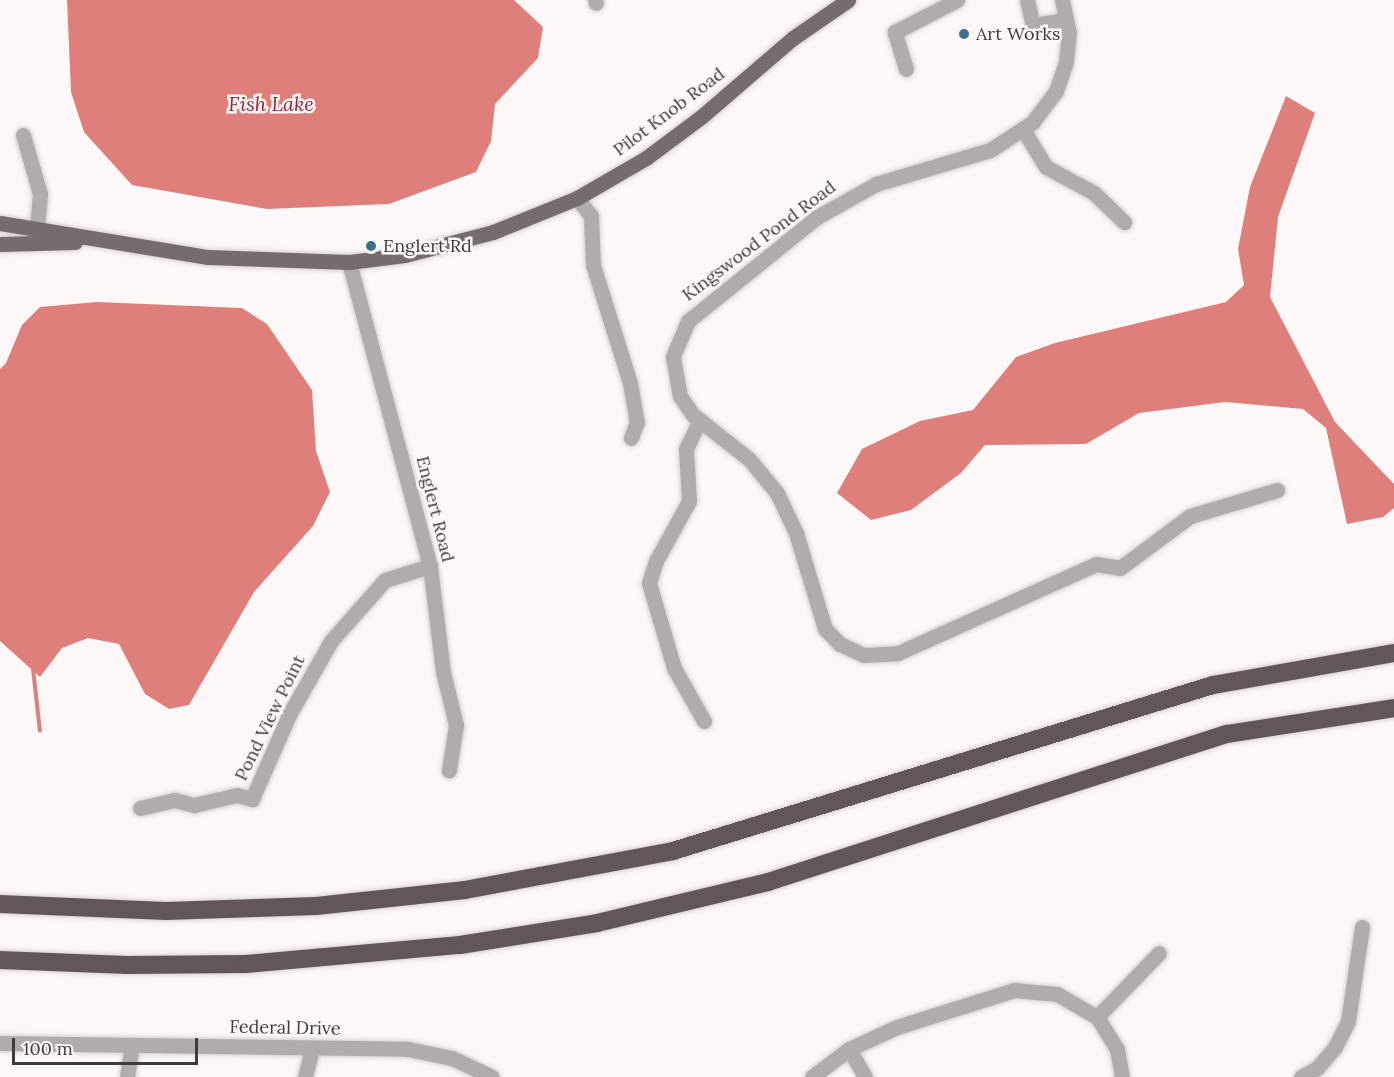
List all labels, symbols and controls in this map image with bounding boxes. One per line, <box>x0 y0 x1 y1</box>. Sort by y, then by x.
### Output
place label: Art Works <box>976 23 1060 45</box>
marker: Art Works <box>957 27 971 41</box>
street label: Pilot Knob Road <box>609 63 729 161</box>
water label: Fish Lake <box>228 91 314 115</box>
street label: Kingswood Pond Road <box>678 176 840 306</box>
place label: Englert Rd <box>383 235 472 257</box>
marker: Englert Rd <box>364 239 378 253</box>
street label: Englert Road <box>411 454 459 564</box>
street label: Pond View Point <box>230 652 310 784</box>
street label: Federal Drive <box>229 1016 341 1040</box>
scale bar <box>15 1026 201 1064</box>
text: 100 m <box>23 1037 73 1060</box>

